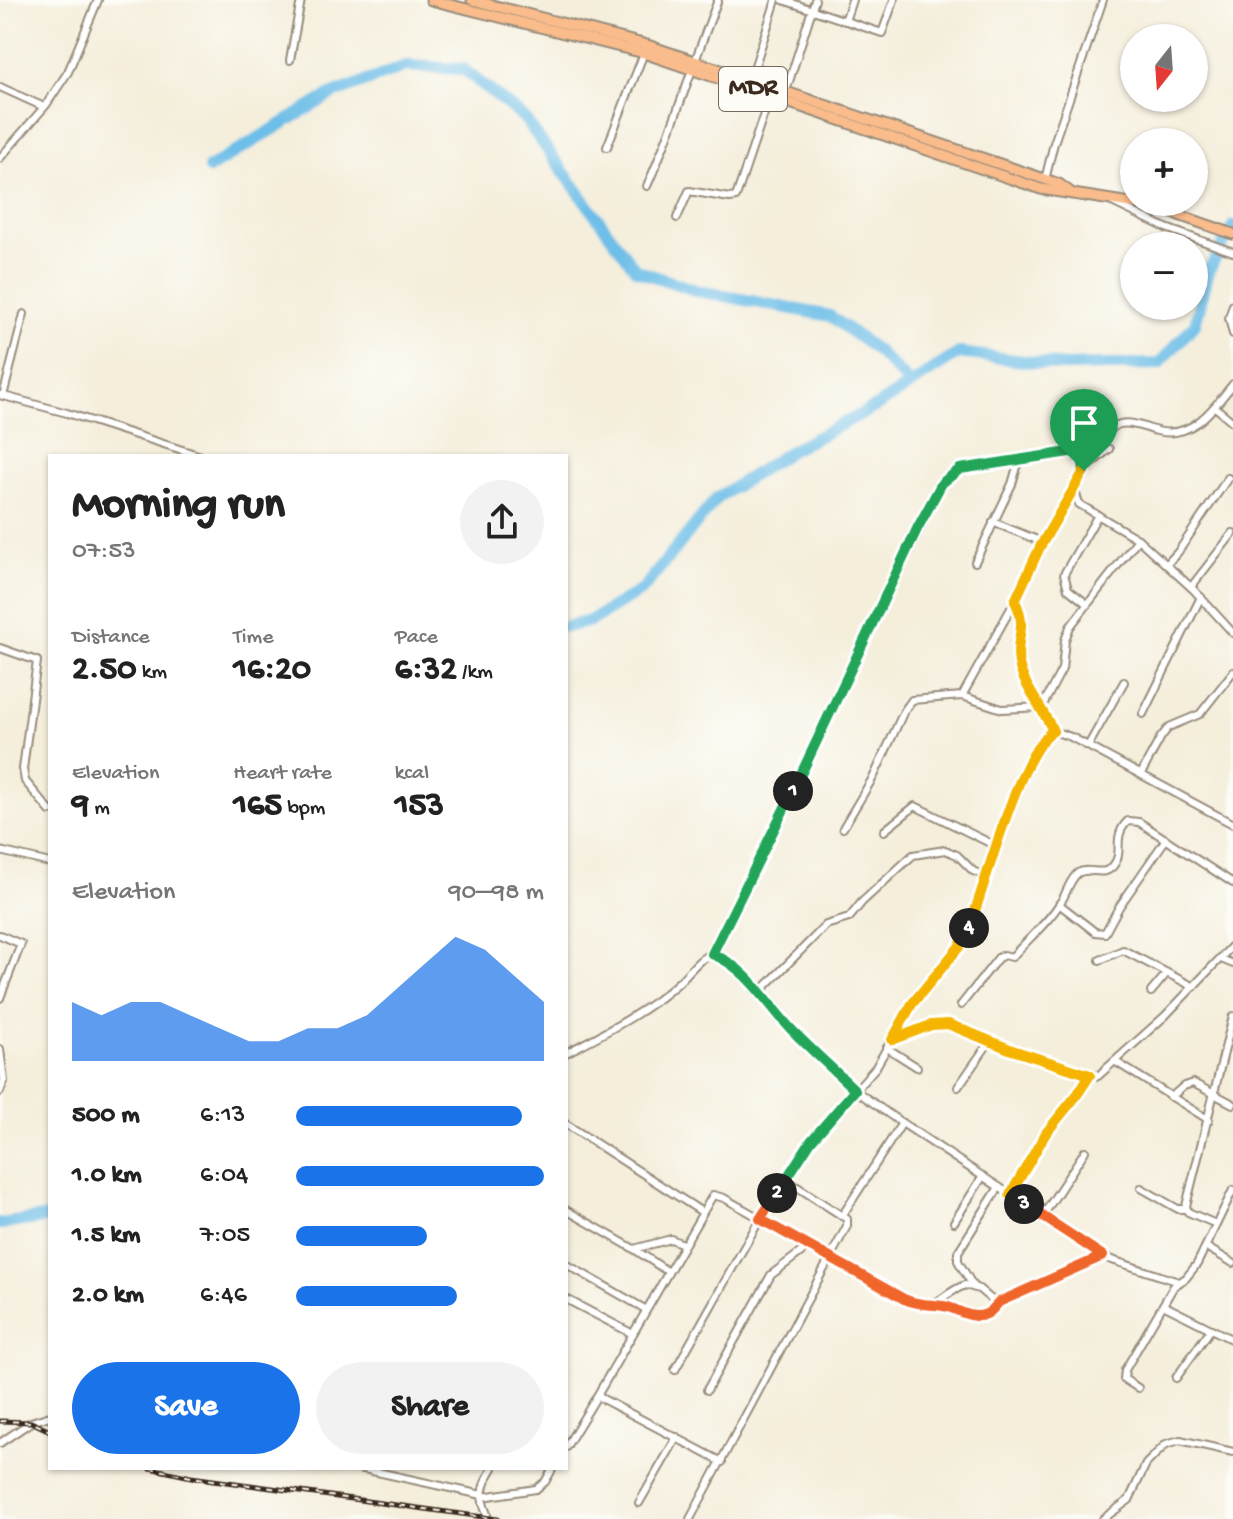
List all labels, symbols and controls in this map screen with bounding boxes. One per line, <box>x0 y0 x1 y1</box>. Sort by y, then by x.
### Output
north arrow <box>1120 24 1208 112</box>
map controls <box>1120 24 1208 320</box>
road number: MDR <box>719 67 787 111</box>
button: + <box>1120 128 1208 216</box>
button: − <box>1120 232 1208 320</box>
pin <box>1050 389 1118 471</box>
icon: arrive <box>1062 401 1106 445</box>
button: share <box>460 480 544 564</box>
text: Morning run <box>72 481 285 533</box>
text: 07:53 <box>72 537 136 568</box>
text: Distance <box>72 625 150 651</box>
text: Time <box>233 625 274 651</box>
text: Pace <box>395 625 438 651</box>
text: 2.50 <box>72 651 137 691</box>
text: 16:20 <box>233 651 311 691</box>
text: 6:32 <box>395 651 457 691</box>
text: km <box>137 660 167 686</box>
text: /km <box>457 660 493 686</box>
text: Elevation <box>72 761 159 787</box>
text: Heart rate <box>233 761 332 787</box>
text: kcal <box>395 761 429 787</box>
pin: 1 <box>773 771 813 811</box>
text: 1 <box>789 778 797 804</box>
text: 9 <box>72 787 89 827</box>
text: 165 <box>233 787 282 827</box>
text: 153 <box>395 787 444 827</box>
text: m <box>89 796 110 822</box>
text: bpm <box>282 796 325 822</box>
text: Elevation <box>72 878 175 909</box>
text: 90–98 m <box>448 878 544 909</box>
pin: 4 <box>949 908 989 948</box>
text: 4 <box>964 915 974 941</box>
text: 500 m <box>72 1101 140 1132</box>
text: 6:13 <box>200 1101 245 1132</box>
text: 1.0 km <box>72 1161 142 1192</box>
text: 6:04 <box>200 1161 248 1192</box>
pin: 2 <box>757 1173 797 1213</box>
text: 2 <box>772 1180 782 1206</box>
pin: 3 <box>1004 1184 1044 1224</box>
text: 3 <box>1018 1191 1030 1217</box>
text: 1.5 km <box>72 1221 141 1252</box>
text: 7:05 <box>200 1221 250 1252</box>
text: 2.0 km <box>72 1281 144 1312</box>
text: 6:46 <box>200 1281 247 1312</box>
button: Save <box>72 1362 300 1454</box>
button: Share <box>316 1362 544 1454</box>

